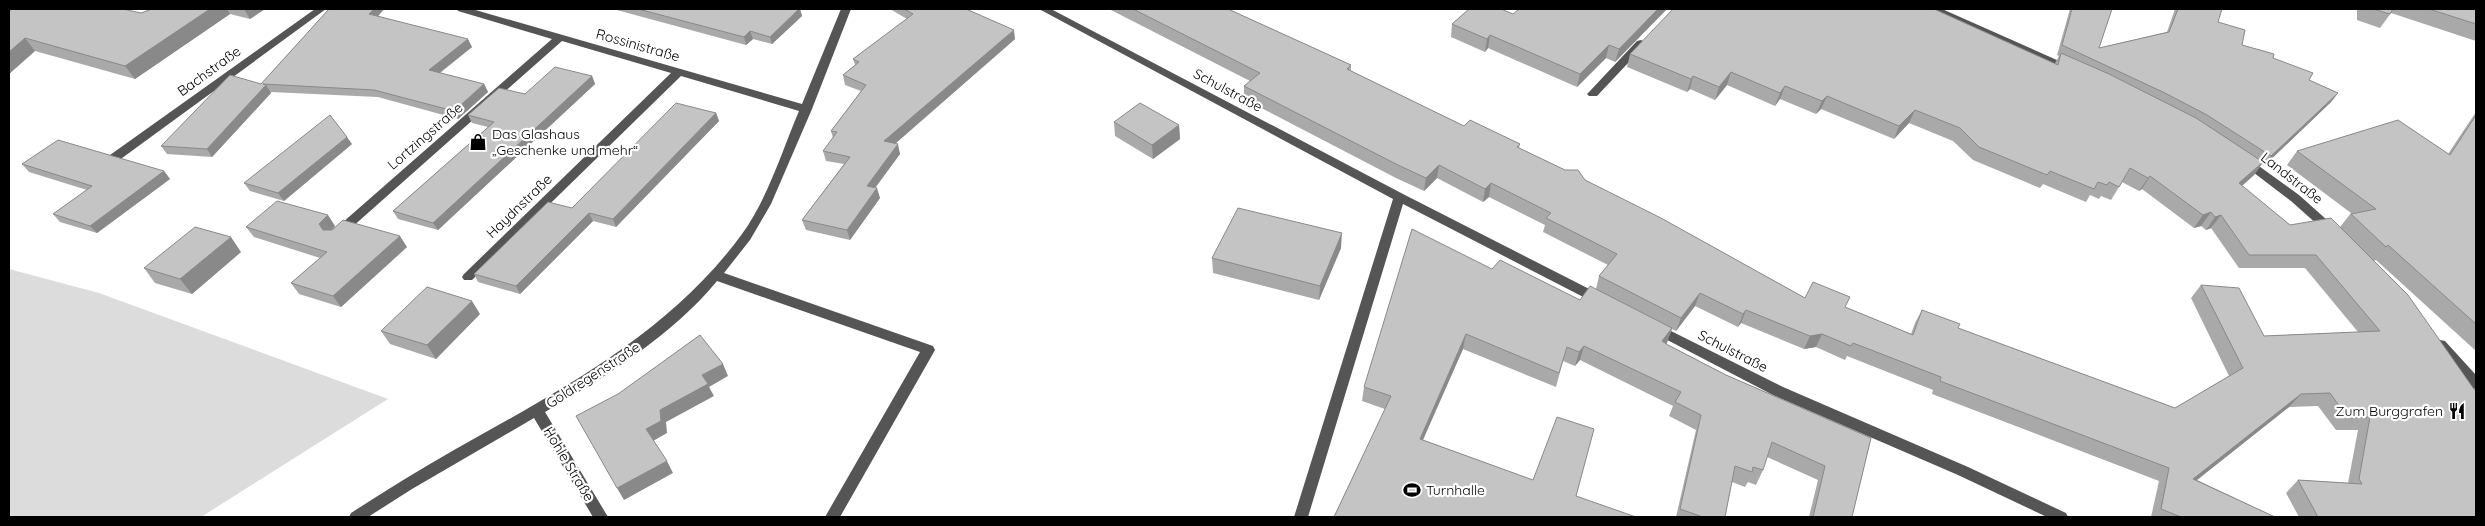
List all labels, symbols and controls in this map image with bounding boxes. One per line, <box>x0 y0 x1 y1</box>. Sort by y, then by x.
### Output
street label: Rossinistraße <box>594 24 682 66</box>
street label: Bachstraße <box>174 42 244 100</box>
street label: Schulstraße <box>1190 64 1266 116</box>
street label: Lortzingstraße <box>384 98 466 174</box>
place label: Das Glashaus „Geschenke und mehr“ <box>492 125 638 159</box>
shop icon: Das Glashaus „Geschenke und mehr“ <box>468 132 488 152</box>
street label: Landstraße <box>2257 148 2327 208</box>
street label: Haydnstraße <box>482 170 556 242</box>
street label: Schulstraße <box>1695 326 1771 376</box>
street label: Goldregenstraße <box>543 338 643 412</box>
restaurant icon: Zum Burggrafen <box>2447 401 2467 421</box>
place label: Zum Burggrafen <box>2336 402 2443 420</box>
street label: Hohle Straße <box>540 423 598 505</box>
sports icon: Turnhalle <box>1402 480 1422 500</box>
place label: Turnhalle <box>1426 481 1485 499</box>

